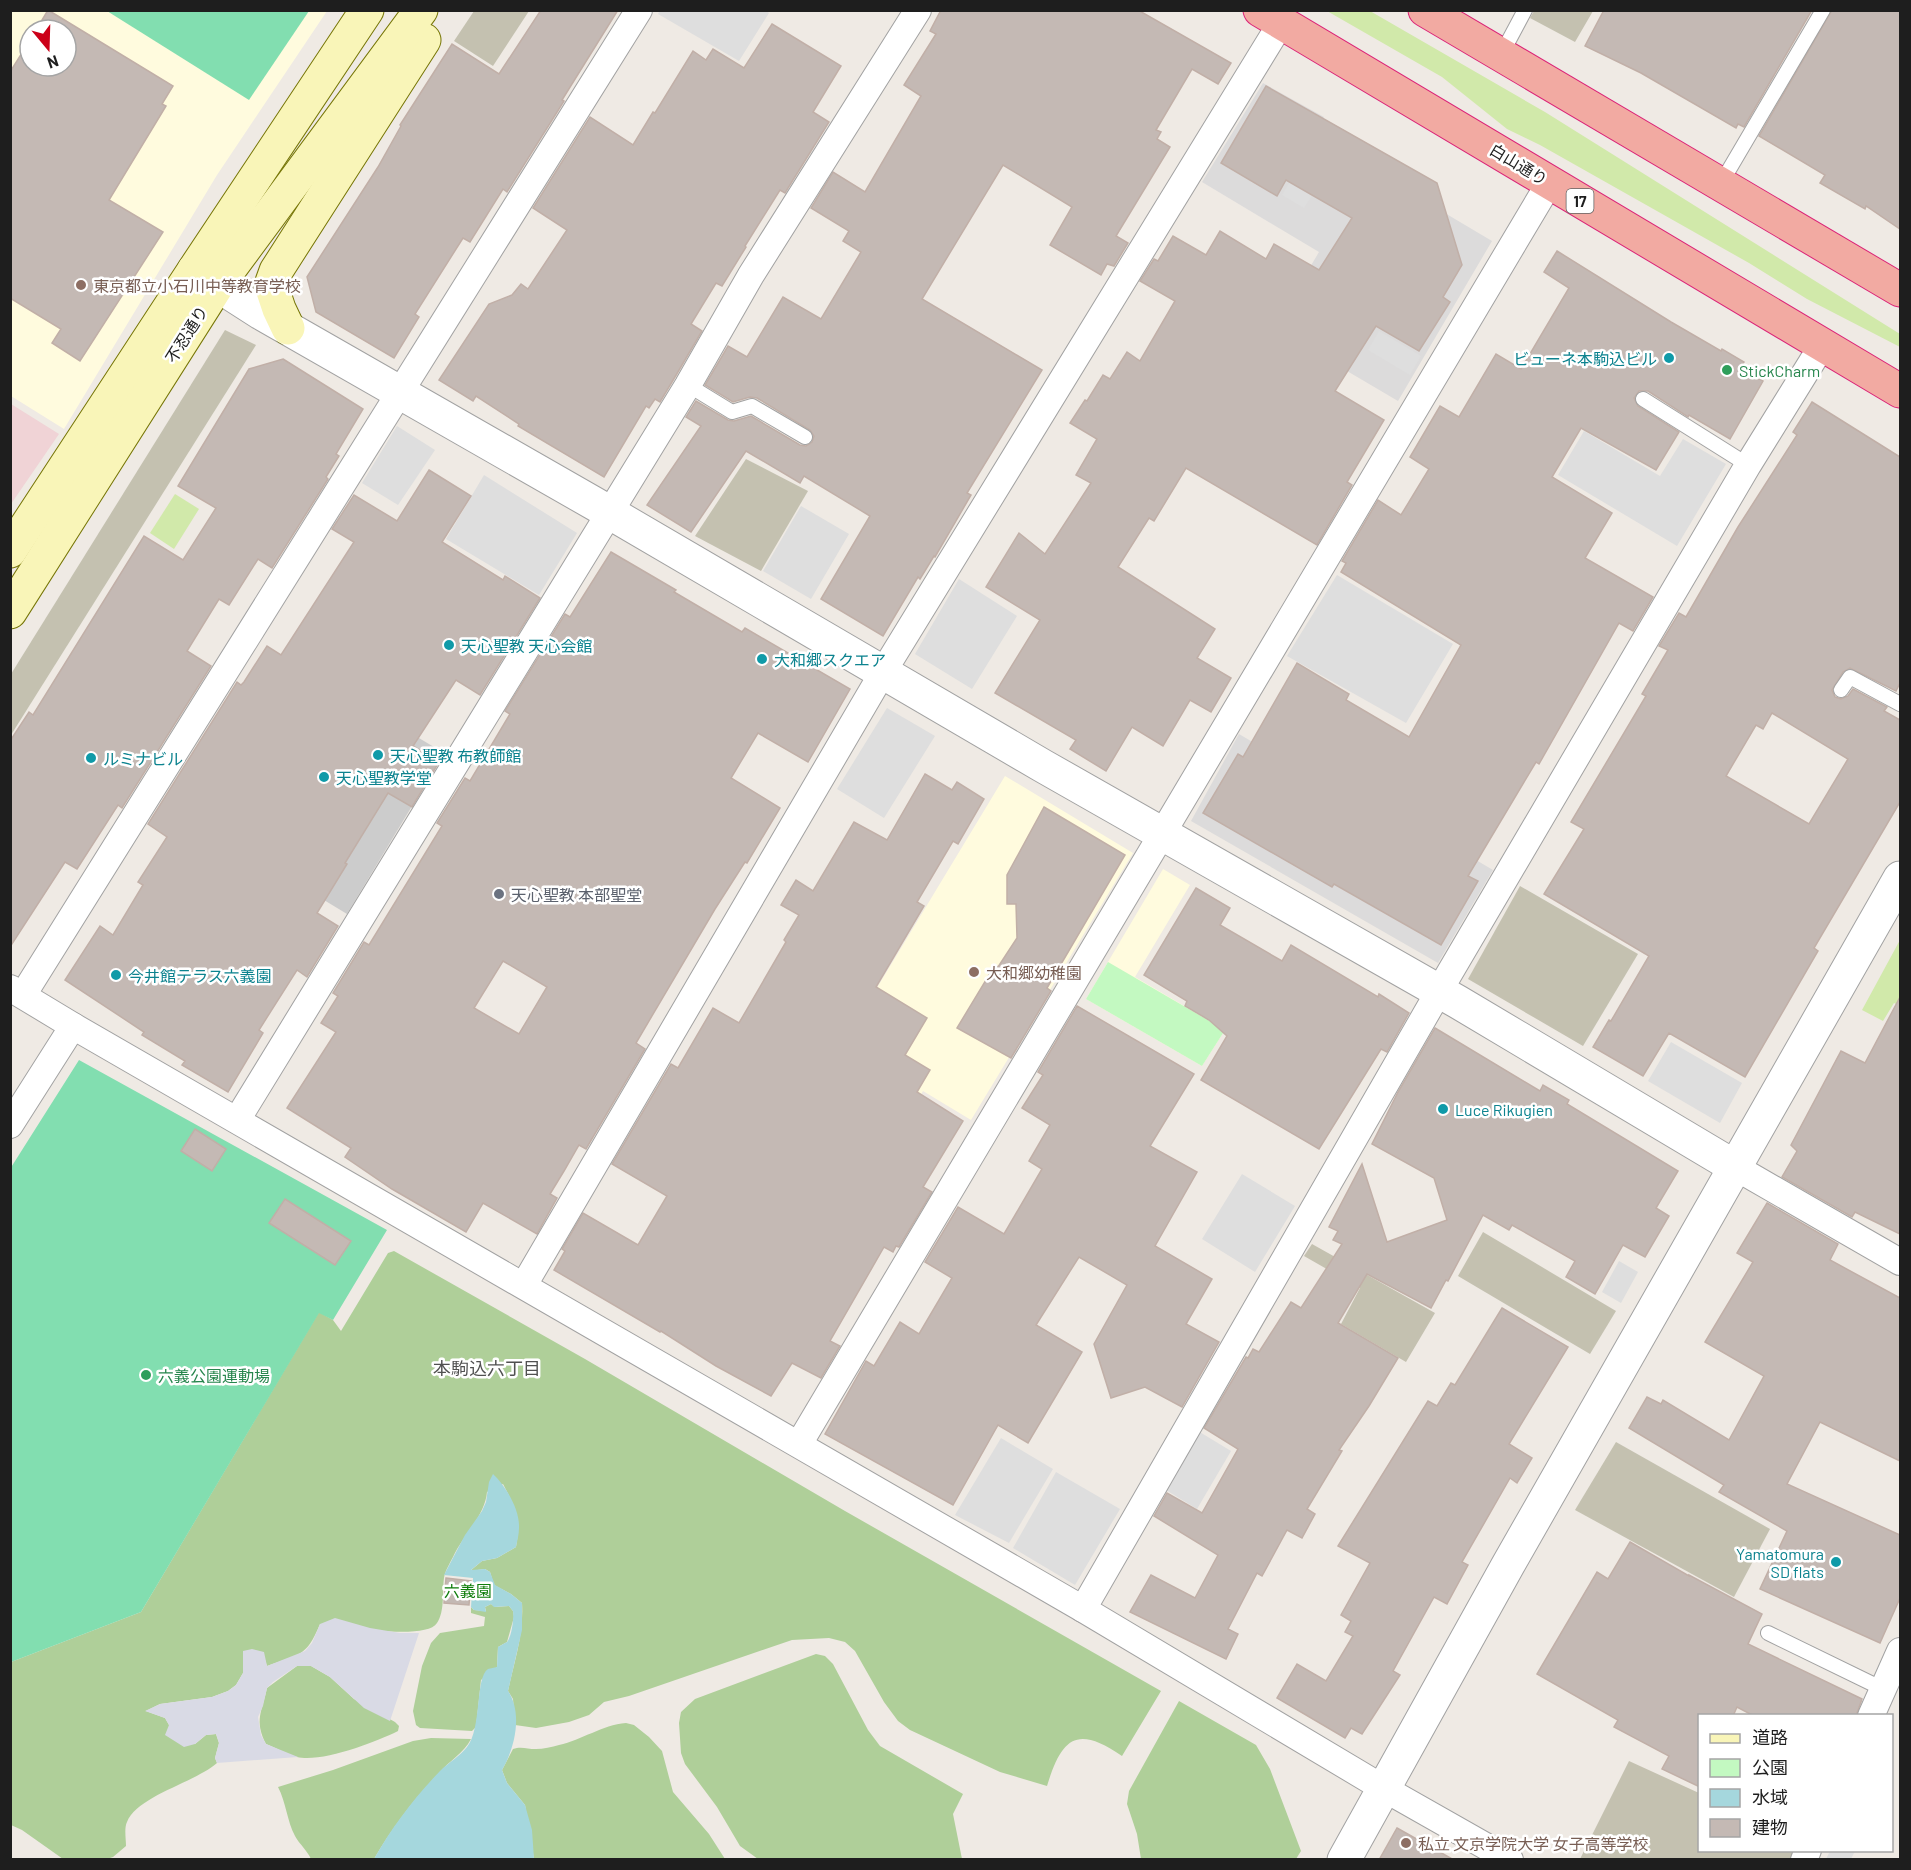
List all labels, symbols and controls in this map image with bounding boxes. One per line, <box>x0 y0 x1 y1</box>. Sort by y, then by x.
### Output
north arrow <box>18 18 78 78</box>
text: N <box>45 52 61 73</box>
street label: 白山通り <box>1487 139 1551 189</box>
road number: 17 <box>1566 189 1594 213</box>
place label: 東京都立小石川中等教育学校 <box>93 276 301 295</box>
marker: 東京都立小石川中等教育学校 <box>74 278 88 292</box>
street label: 不忍通り <box>161 302 211 366</box>
place label: ビューネ本駒込ビル <box>1513 349 1657 368</box>
marker: ビューネ本駒込ビル <box>1662 351 1676 365</box>
place label: StickCharm <box>1739 361 1820 380</box>
marker: StickCharm <box>1720 363 1734 377</box>
place label: 天心聖教 天心会館 <box>461 636 592 655</box>
marker: 天心聖教 天心会館 <box>442 638 456 652</box>
place label: 大和郷スクエア <box>774 650 886 669</box>
marker: 大和郷スクエア <box>755 652 769 666</box>
place label: 天心聖教 布教師館 <box>390 746 521 765</box>
marker: 天心聖教 布教師館 <box>371 748 385 762</box>
place label: ルミナビル <box>103 749 183 768</box>
marker: ルミナビル <box>84 751 98 765</box>
place label: 天心聖教学堂 <box>336 768 432 787</box>
marker: 天心聖教学堂 <box>317 770 331 784</box>
place label: 天心聖教 本部聖堂 <box>511 885 642 904</box>
marker: 天心聖教 本部聖堂 <box>492 887 506 901</box>
place label: 大和郷幼稚園 <box>986 963 1082 982</box>
marker: 大和郷幼稚園 <box>967 965 981 979</box>
place label: 今井館テラス六義園 <box>128 966 272 985</box>
marker: 今井館テラス六義園 <box>109 968 123 982</box>
place label: Luce Rikugien <box>1455 1100 1553 1119</box>
marker: Luce Rikugien <box>1436 1102 1450 1116</box>
district label: 本駒込六丁目 <box>433 1357 541 1379</box>
place label: 六義公園運動場 <box>158 1366 270 1385</box>
marker: 六義公園運動場 <box>139 1368 153 1382</box>
place label: Yamatomura SD flats <box>1736 1544 1824 1581</box>
marker: Yamatomura SD flats <box>1829 1555 1843 1569</box>
park label: 六義園 <box>444 1581 492 1600</box>
legend <box>1698 1714 1893 1852</box>
text: 道路 <box>1752 1726 1788 1748</box>
text: 公園 <box>1752 1756 1788 1778</box>
text: 水域 <box>1752 1786 1788 1808</box>
text: 建物 <box>1752 1816 1788 1838</box>
place label: 私立 文京学院大学 女子高等学校 <box>1418 1834 1648 1853</box>
marker: 私立 文京学院大学 女子高等学校 <box>1399 1836 1413 1850</box>

